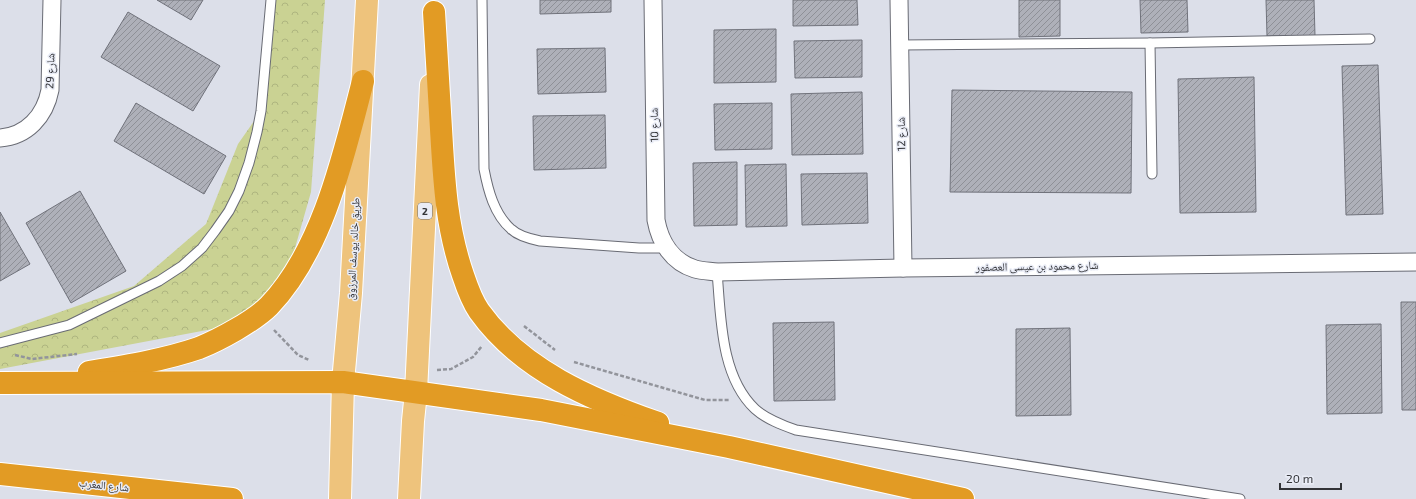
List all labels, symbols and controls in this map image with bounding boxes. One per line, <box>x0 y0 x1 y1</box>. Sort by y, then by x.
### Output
street label: شارع 29 <box>42 53 58 89</box>
street label: شارع 10 <box>647 108 661 142</box>
street label: شارع 12 <box>894 117 908 151</box>
street label: طريق خالد يوسف المرزوق <box>343 197 363 301</box>
road number: 2 <box>418 203 432 219</box>
street label: شارع محمود بن عيسى العصفور <box>974 258 1099 274</box>
scale bar <box>1280 465 1341 491</box>
text: 20 m <box>1286 471 1313 485</box>
street label: شارع المغرب <box>78 475 130 495</box>

